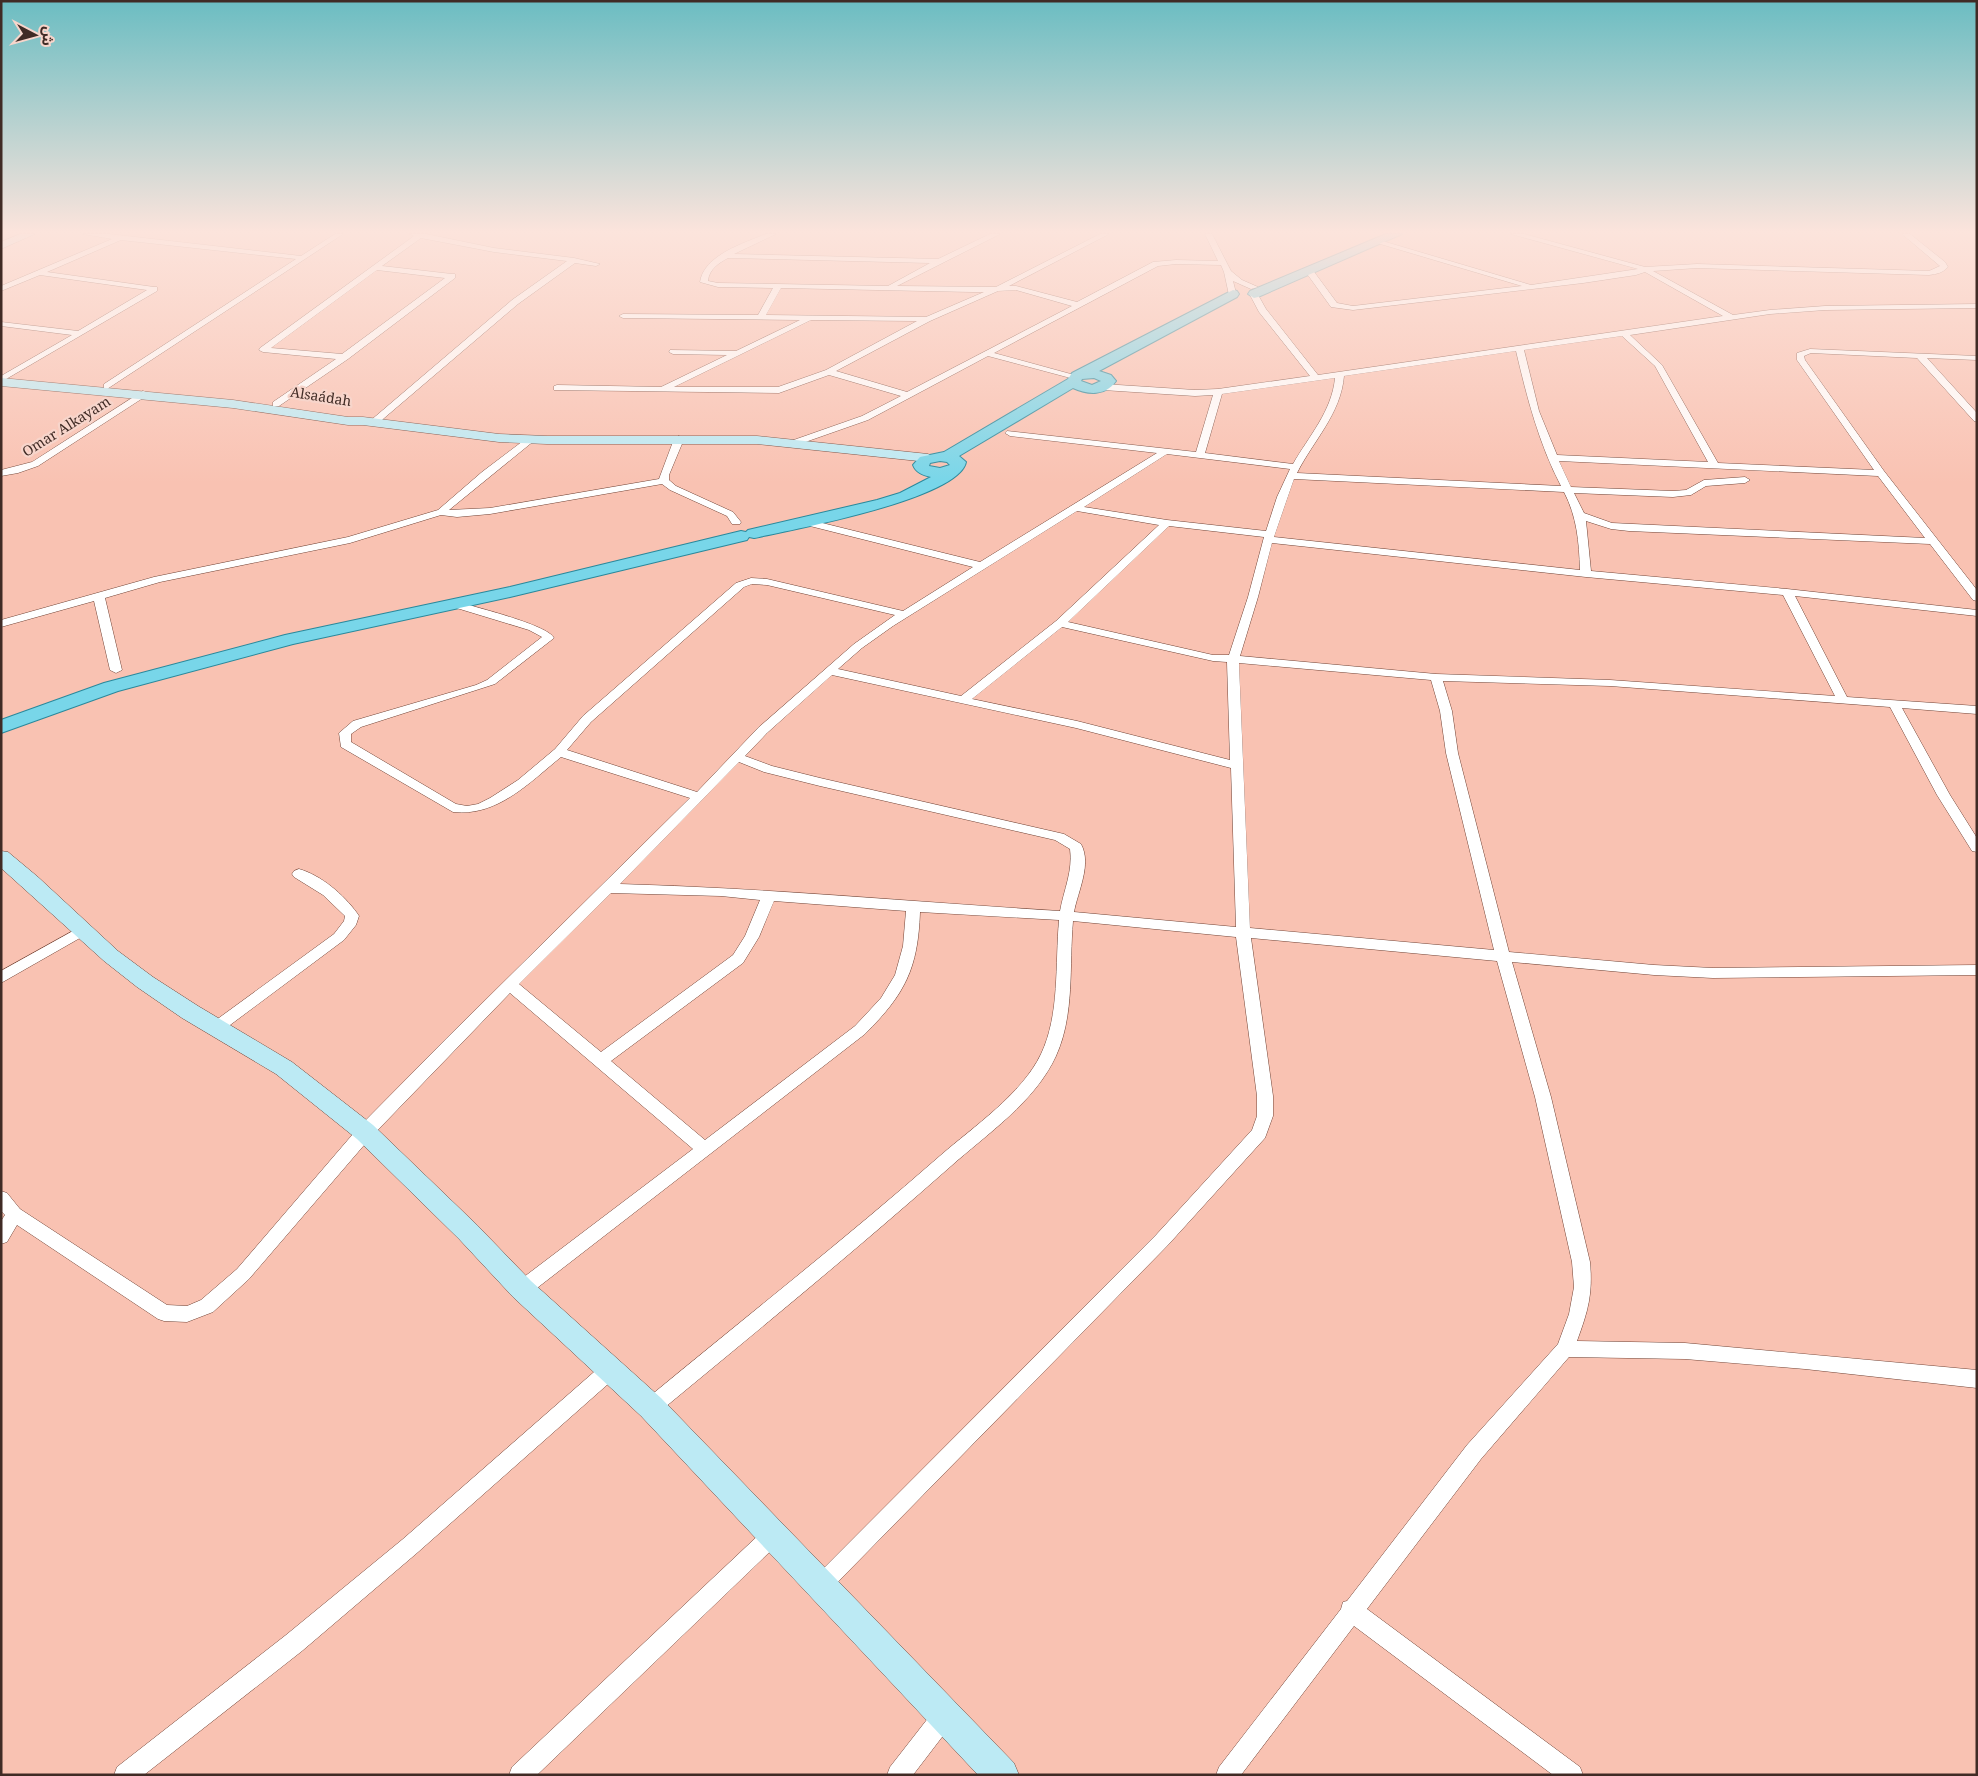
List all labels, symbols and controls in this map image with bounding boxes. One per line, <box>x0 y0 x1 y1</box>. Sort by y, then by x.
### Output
north arrow <box>10 10 60 60</box>
text: ش <box>38 26 59 47</box>
street label: Alsaádah <box>289 382 353 410</box>
street label: Omar Alkayam <box>18 391 114 461</box>

